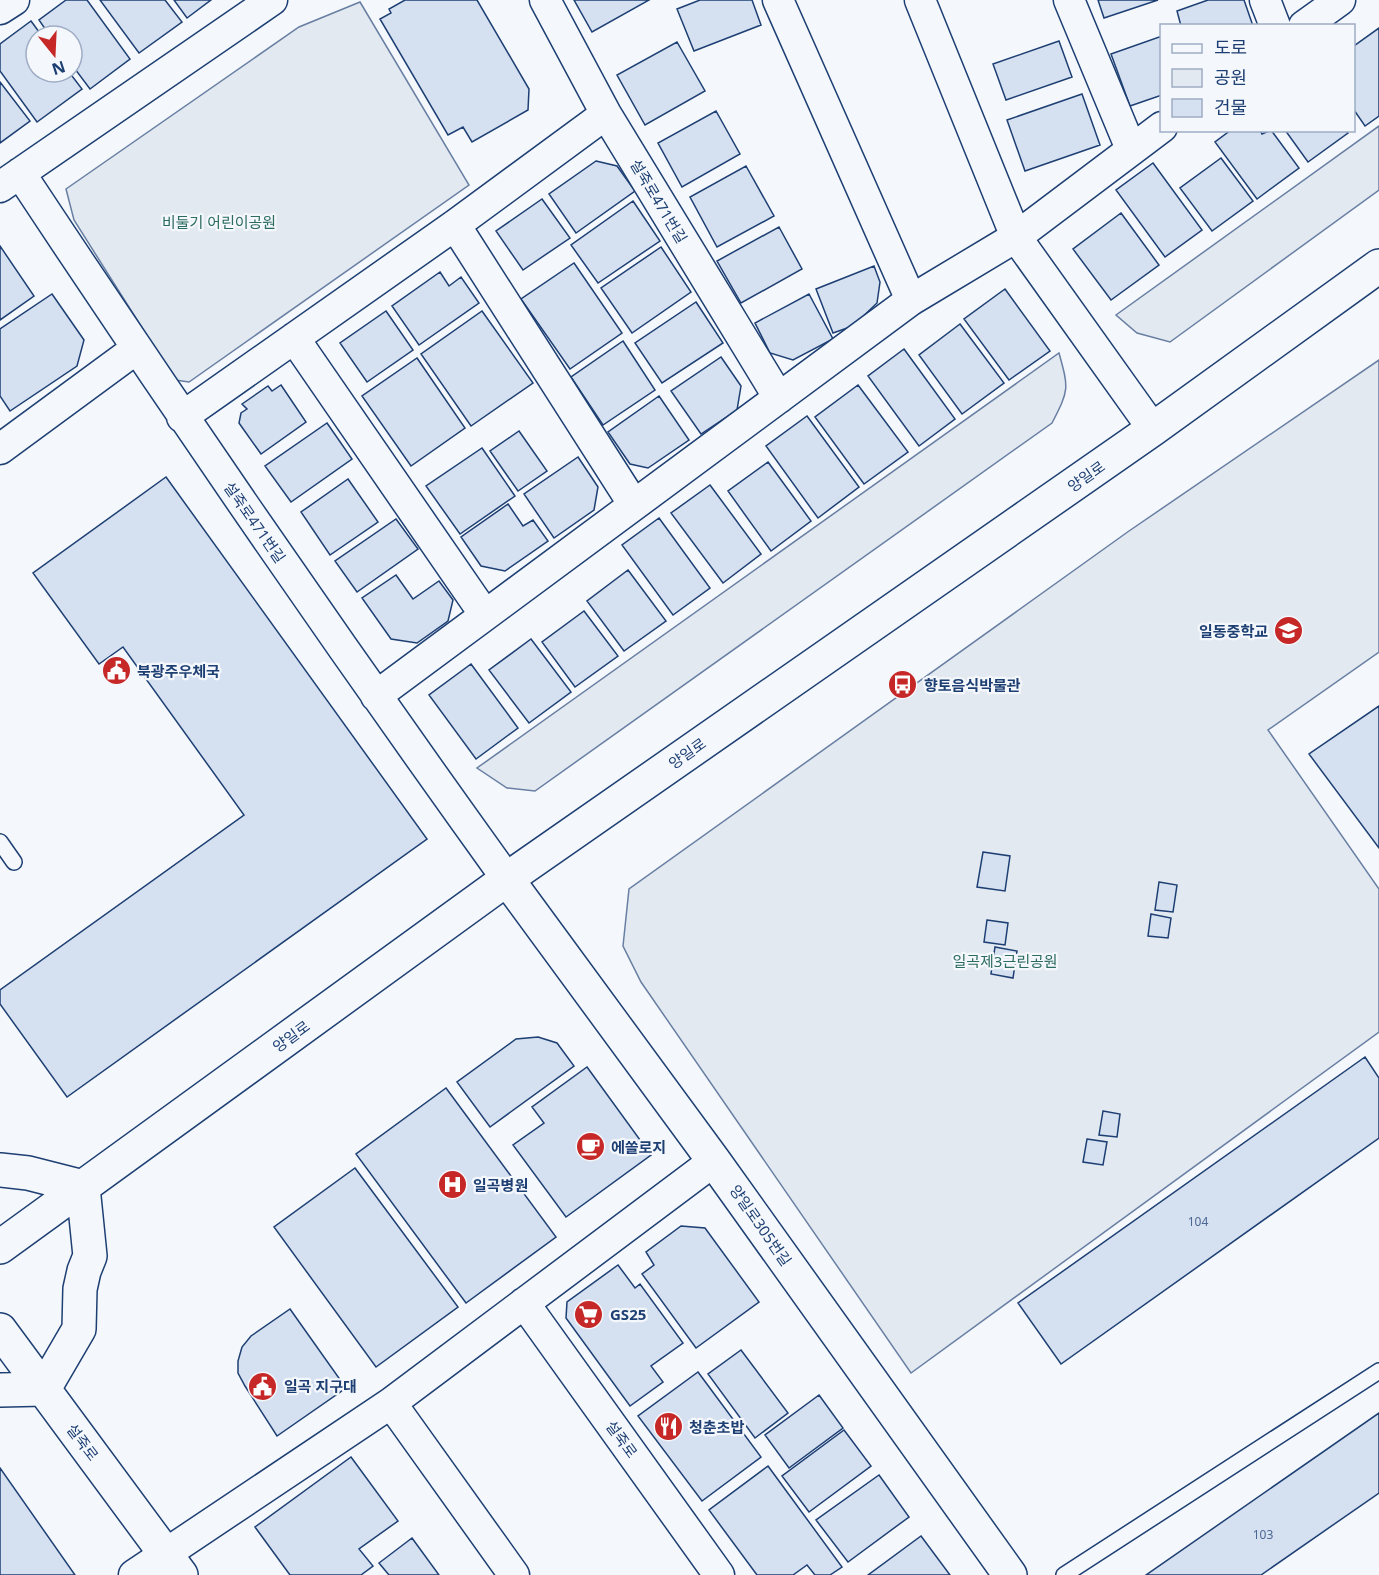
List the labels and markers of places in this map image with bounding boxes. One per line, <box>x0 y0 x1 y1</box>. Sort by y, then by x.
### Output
school or university icon: 일동중학교 <box>1273 615 1305 647</box>
place label: 일동중학교 <box>1199 621 1268 641</box>
public building icon: 북광주우체국 <box>100 655 132 687</box>
place label: 북광주우체국 <box>137 661 220 681</box>
bus stop icon: 향토음식박물관 <box>887 669 919 701</box>
place label: 향토음식박물관 <box>924 675 1021 695</box>
cafe icon: 에쏠로지 <box>574 1131 606 1163</box>
place label: 에쏠로지 <box>611 1137 666 1157</box>
hospital icon: 일곡병원 <box>436 1169 468 1201</box>
place label: 일곡병원 <box>473 1175 528 1195</box>
supermarket icon: GS25 <box>573 1298 605 1330</box>
place label: GS25 <box>610 1304 646 1324</box>
public building icon: 일곡 지구대 <box>247 1370 279 1402</box>
place label: 일곡 지구대 <box>284 1376 357 1396</box>
restaurant icon: 청춘초밥 <box>652 1411 684 1443</box>
place label: 청춘초밥 <box>689 1417 744 1437</box>

